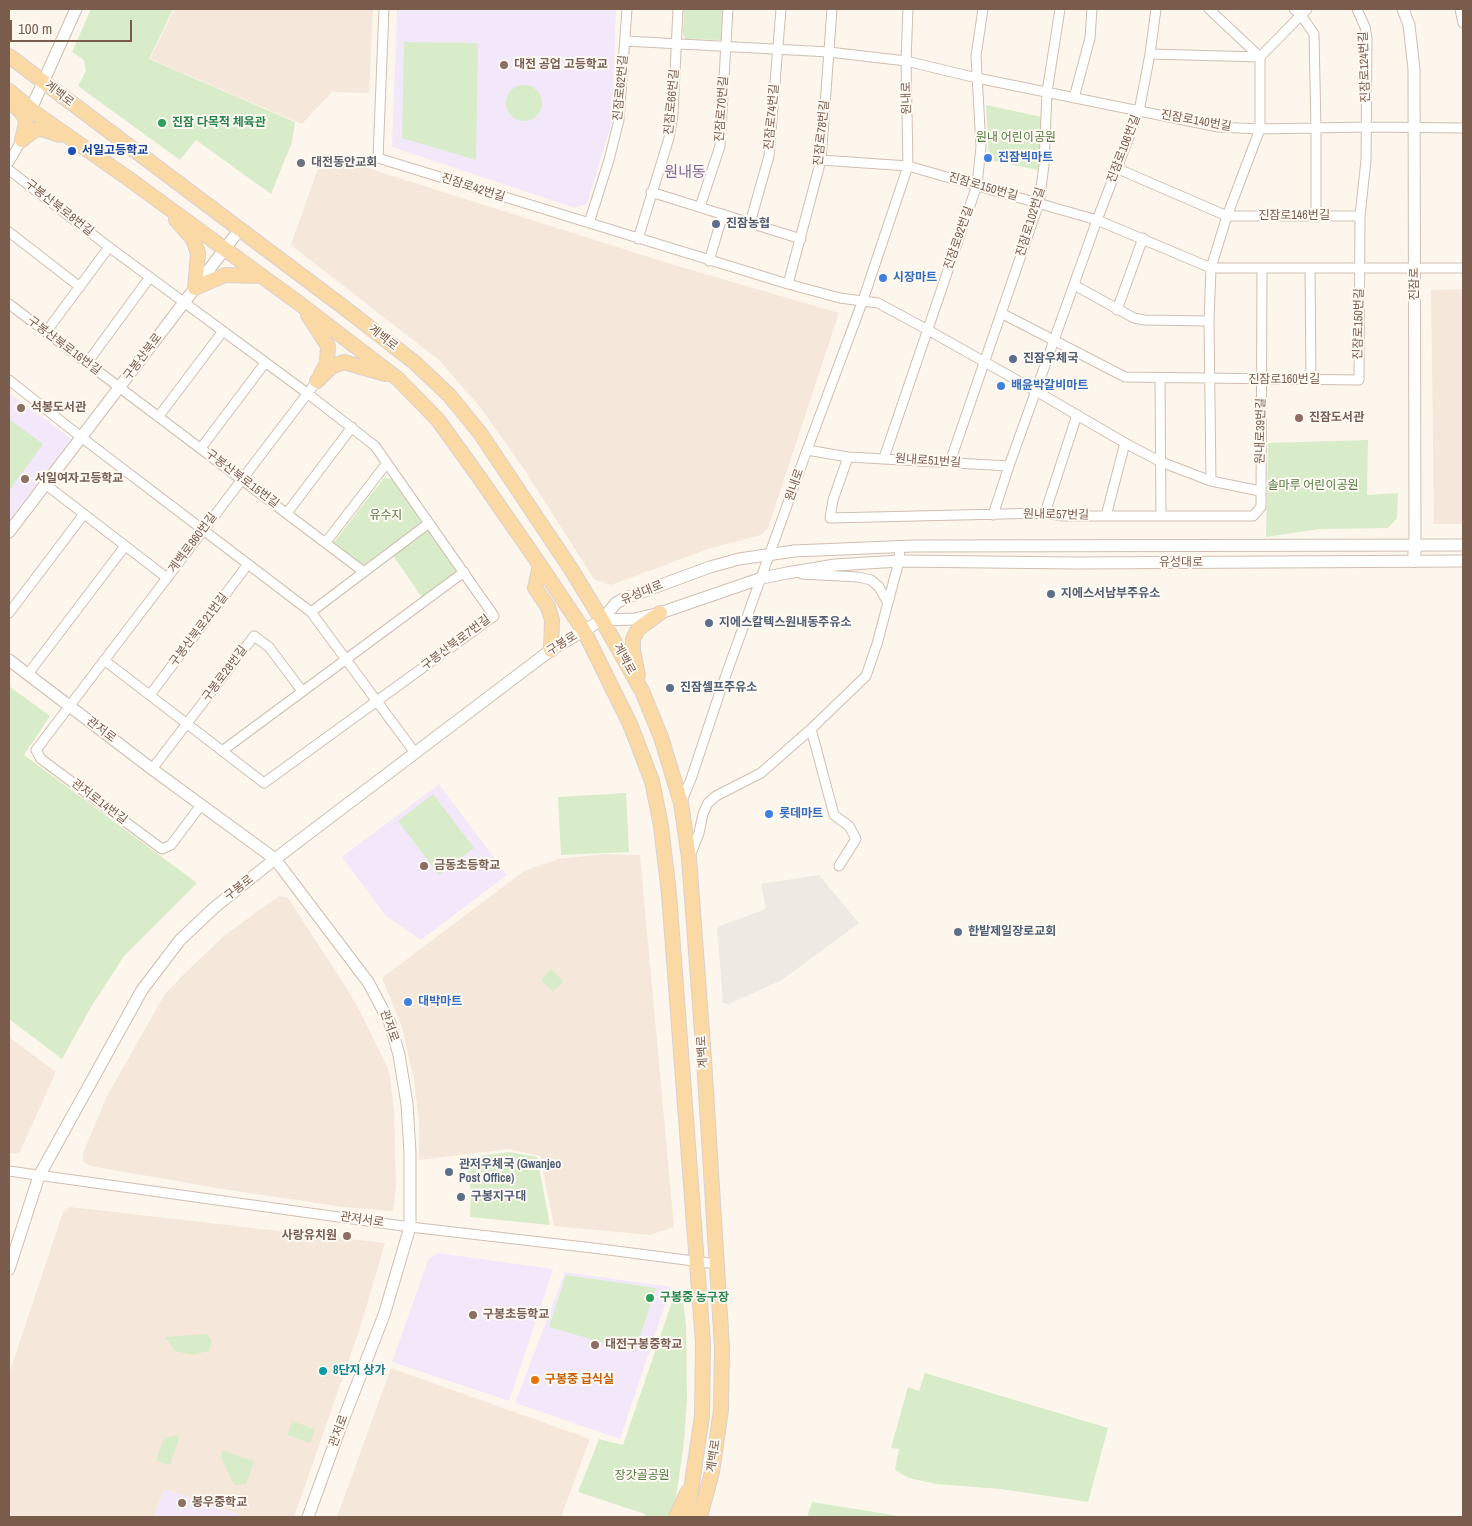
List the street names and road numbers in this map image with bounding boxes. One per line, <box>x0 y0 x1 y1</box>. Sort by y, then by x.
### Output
street label: 진잠로124번길 <box>1357 31 1373 103</box>
street label: 진잠로62번길 <box>611 54 631 122</box>
street label: 진잠로66번길 <box>662 68 682 136</box>
street label: 진잠로70번길 <box>713 76 731 142</box>
street label: 계백로 <box>42 78 76 110</box>
street label: 원내로 <box>900 81 914 115</box>
street label: 진잠로74번길 <box>762 83 782 151</box>
street label: 진잠로78번길 <box>811 99 833 167</box>
street label: 진잠로140번길 <box>1159 108 1233 134</box>
street label: 진잠로106번길 <box>1104 113 1144 185</box>
street label: 진잠로150번길 <box>947 170 1019 204</box>
street label: 진잠로42번길 <box>439 171 507 205</box>
street label: 구봉산북로8번길 <box>22 177 96 239</box>
street label: 진잠로102번길 <box>1014 186 1048 258</box>
street label: 진잠로92번길 <box>941 204 977 272</box>
street label: 진잠로146번길 <box>1258 209 1330 223</box>
street label: 진잠로 <box>1408 267 1422 301</box>
street label: 진잠로150번길 <box>1351 288 1367 360</box>
street label: 구봉산북로16번길 <box>24 314 104 378</box>
street label: 계백로 <box>366 322 400 354</box>
street label: 구봉산북로 <box>121 331 165 383</box>
street label: 진잠로160번길 <box>1248 373 1320 387</box>
street label: 원내로39번길 <box>1253 398 1269 464</box>
street label: 구봉산북로15번길 <box>202 447 282 511</box>
street label: 원내로51번길 <box>895 452 961 470</box>
street label: 원내로 <box>783 467 807 503</box>
street label: 원내로57번길 <box>1023 507 1089 523</box>
street label: 계백로860번길 <box>166 510 220 576</box>
street label: 유성대로 <box>1159 556 1203 570</box>
street label: 유성대로 <box>619 578 665 608</box>
street label: 구봉산북로21번길 <box>167 590 231 670</box>
street label: 구봉산북로7번길 <box>419 612 493 674</box>
street label: 구봉로 <box>544 629 580 659</box>
street label: 계백로 <box>610 641 638 677</box>
street label: 구봉로28번길 <box>199 643 251 705</box>
street label: 관저로 <box>83 714 119 746</box>
street label: 관저로14번길 <box>68 776 130 828</box>
street label: 구봉로 <box>222 872 256 904</box>
street label: 관저로 <box>377 1008 401 1044</box>
street label: 계백로 <box>695 1035 711 1069</box>
street label: 관저서로 <box>339 1210 385 1230</box>
street label: 관저로 <box>327 1413 351 1449</box>
street label: 계백로 <box>704 1439 724 1473</box>

